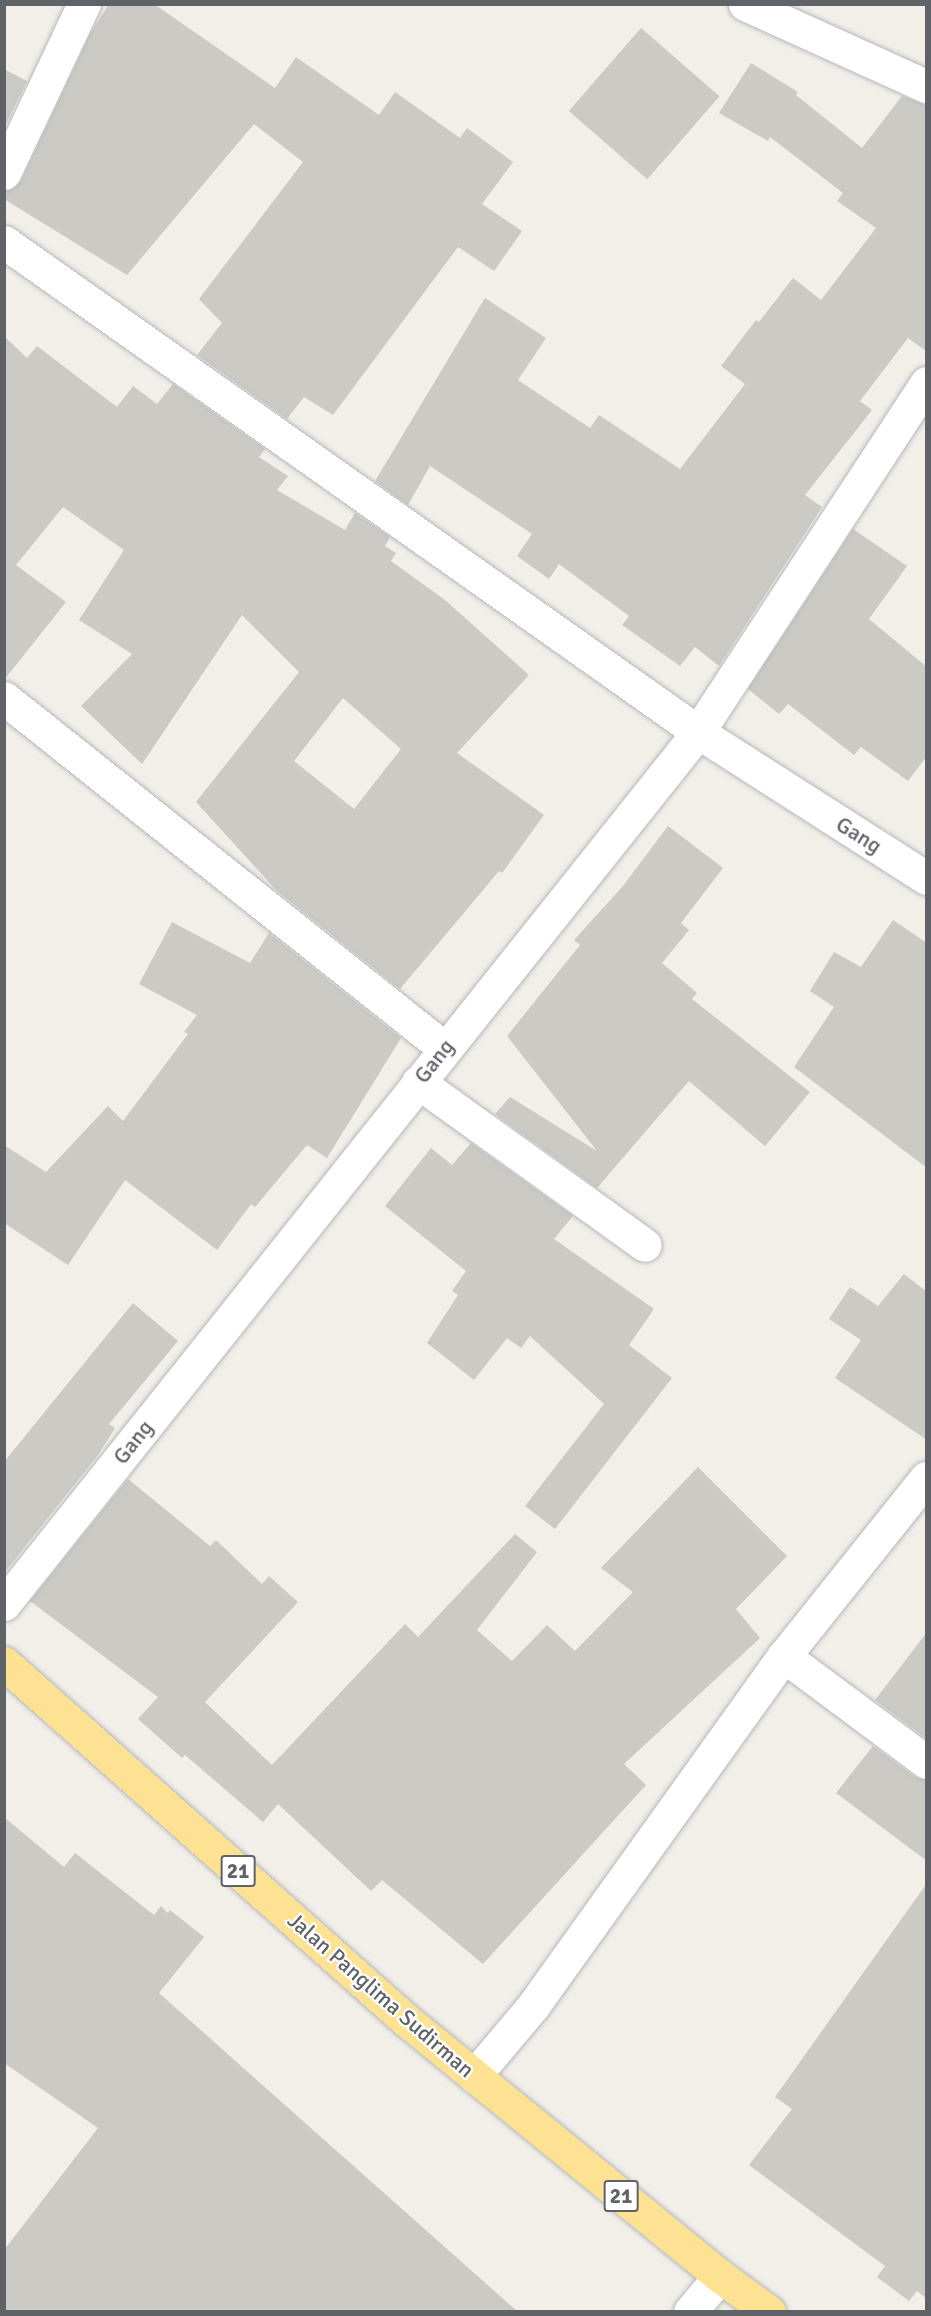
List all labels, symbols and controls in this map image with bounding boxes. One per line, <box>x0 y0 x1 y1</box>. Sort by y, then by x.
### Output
street label: Gang <box>831 811 887 859</box>
street label: Gang <box>409 1034 459 1088</box>
street label: Gang <box>108 1415 158 1469</box>
road number: 21 <box>220 1853 256 1889</box>
street label: Jalan Panglima Sudirman <box>282 1907 480 2083</box>
road number: 21 <box>603 2178 639 2214</box>

